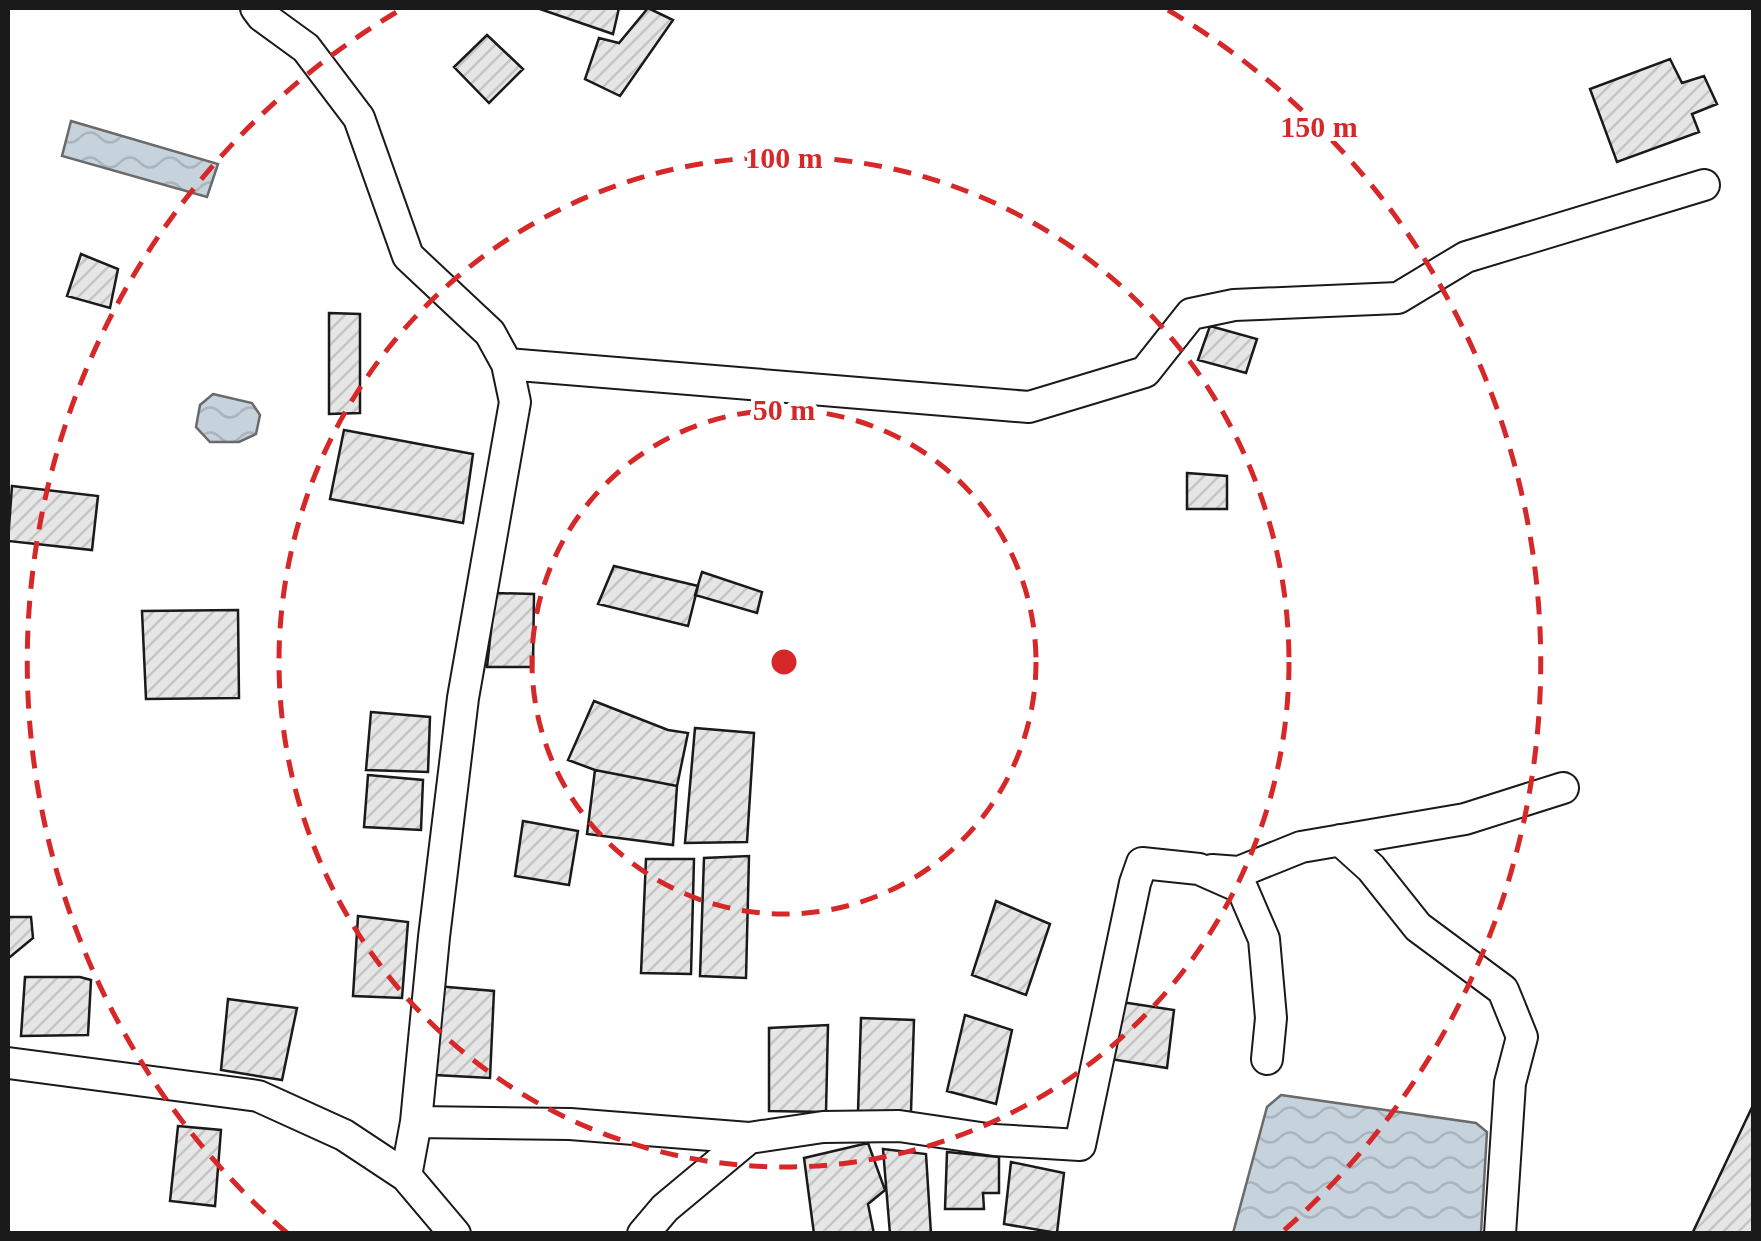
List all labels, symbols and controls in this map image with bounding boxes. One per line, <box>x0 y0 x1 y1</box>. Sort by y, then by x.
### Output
text: 150 m <box>1280 110 1358 143</box>
text: 100 m <box>745 141 823 174</box>
text: 50 m <box>753 393 815 426</box>
centre of rings <box>766 644 802 680</box>

